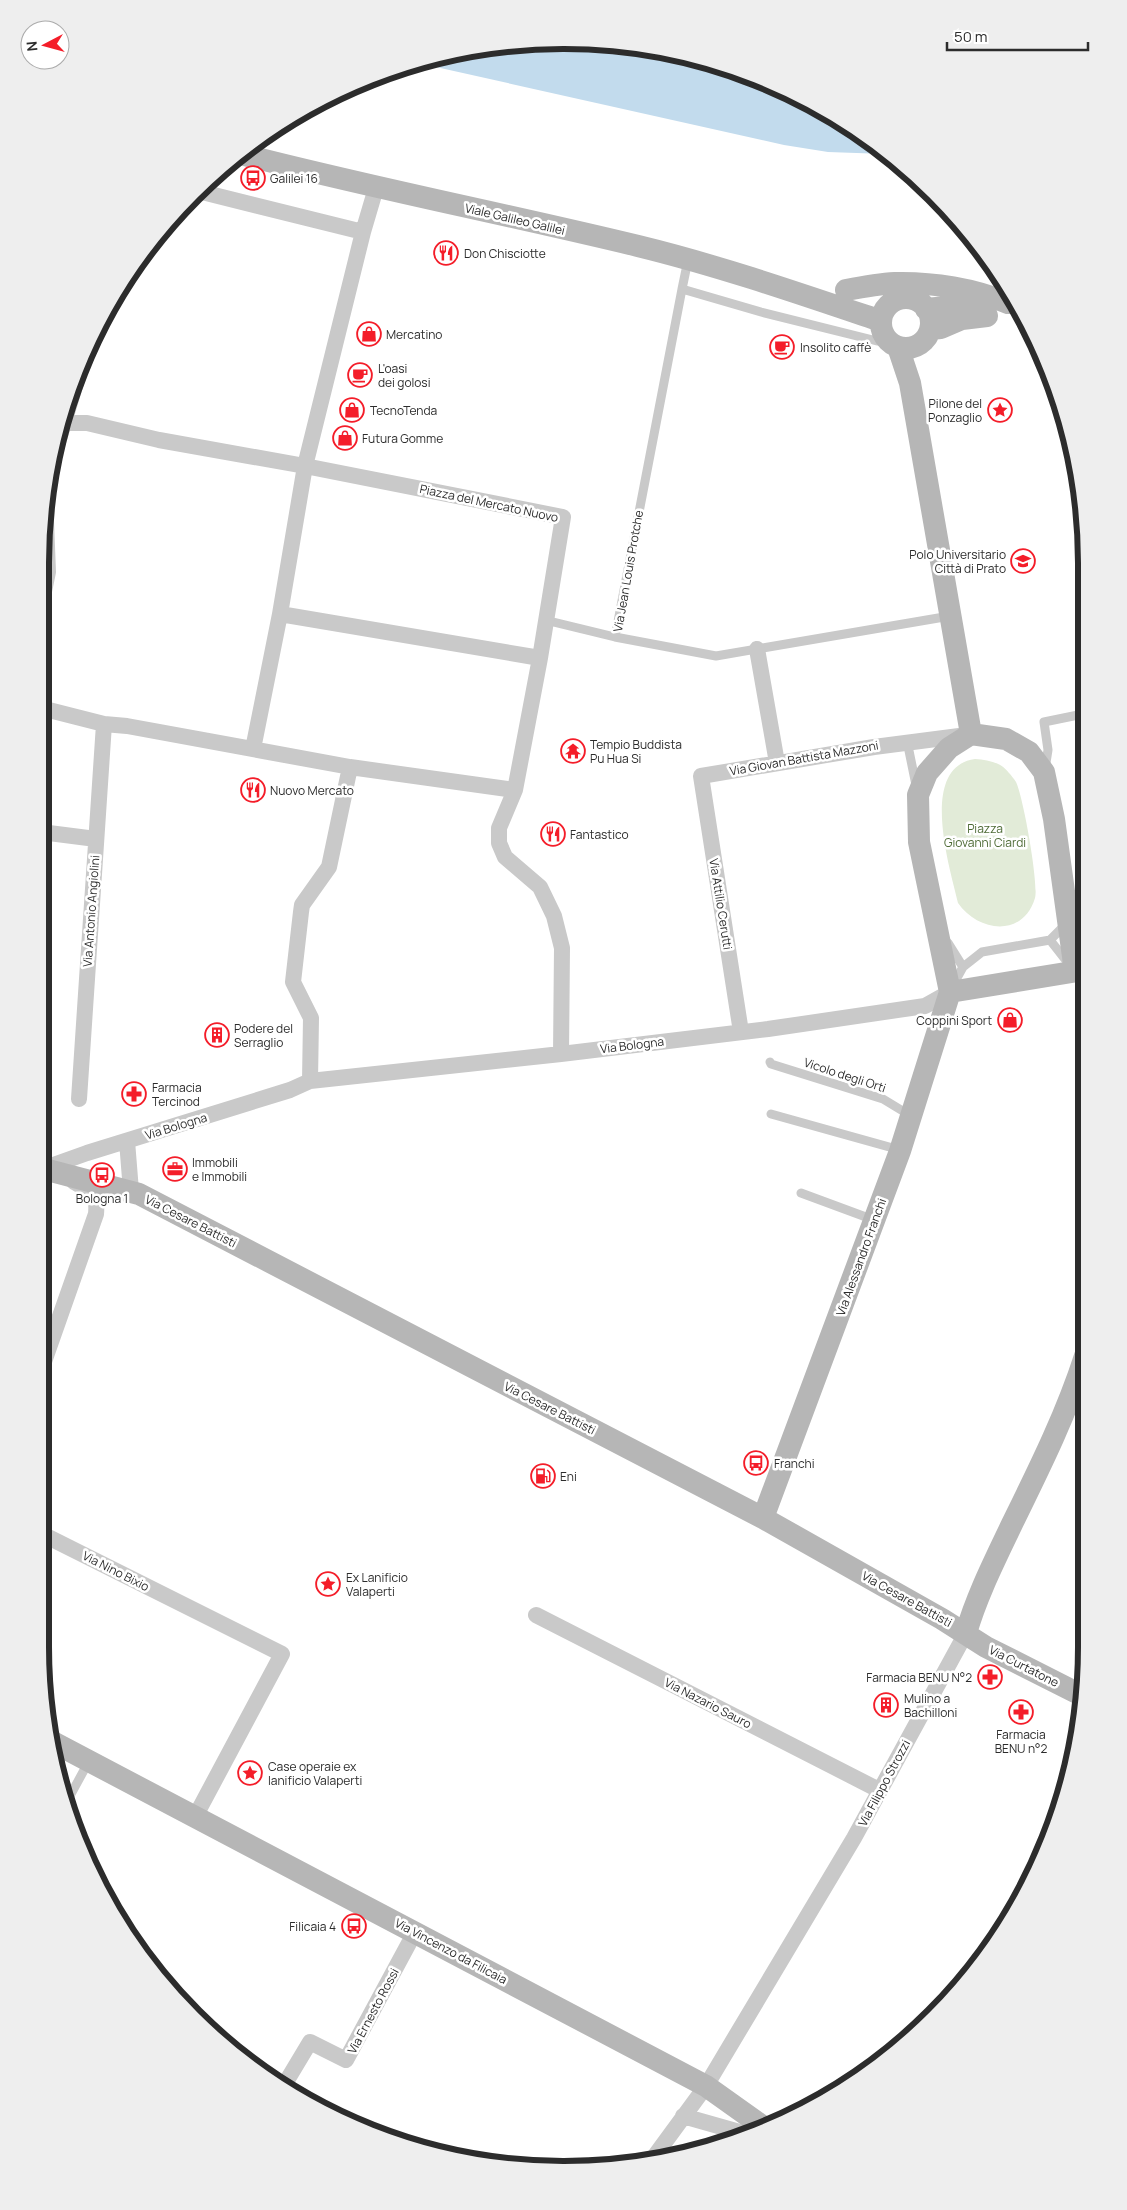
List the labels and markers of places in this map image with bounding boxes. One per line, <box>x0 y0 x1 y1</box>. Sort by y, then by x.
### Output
bus stop icon: Galilei 16 <box>240 165 266 191</box>
place label: Galilei 16 <box>270 170 318 187</box>
restaurant icon: Don Chisciotte <box>433 240 459 266</box>
place label: Don Chisciotte <box>464 245 546 262</box>
shop icon: Mercatino <box>356 321 382 347</box>
place label: Mercatino <box>386 326 442 343</box>
cafe icon: Insolito caffè <box>769 334 795 360</box>
place label: Insolito caffè <box>800 339 871 356</box>
place label: L'oasi dei golosi <box>378 360 430 391</box>
cafe icon: L'oasi dei golosi <box>347 362 373 388</box>
place label: Pilone del Ponzaglio <box>928 395 982 426</box>
shop icon: TecnoTenda <box>339 397 365 423</box>
place icon: Pilone del Ponzaglio <box>987 397 1013 423</box>
place label: TecnoTenda <box>370 402 437 419</box>
shop icon: Futura Gomme <box>332 425 358 451</box>
place label: Futura Gomme <box>362 430 443 447</box>
place label: Polo Universitario Città di Prato <box>909 546 1006 577</box>
school or university icon: Polo Universitario Città di Prato <box>1010 548 1036 574</box>
place label: Tempio Buddista Pu Hua Si <box>590 736 682 767</box>
temple icon: Tempio Buddista Pu Hua Si <box>560 738 586 764</box>
restaurant icon: Nuovo Mercato <box>240 777 266 803</box>
place label: Nuovo Mercato <box>270 782 354 799</box>
restaurant icon: Fantastico <box>540 821 566 847</box>
place label: Fantastico <box>570 826 629 843</box>
shop icon: Coppini Sport <box>997 1007 1023 1033</box>
place label: Coppini Sport <box>916 1012 992 1029</box>
place label: Podere del Serraglio <box>234 1020 293 1051</box>
building icon: Podere del Serraglio <box>204 1022 230 1048</box>
place label: Farmacia Tercinod <box>152 1079 202 1110</box>
pharmacy icon: Farmacia Tercinod <box>121 1081 147 1107</box>
place label: Immobili e Immobili <box>192 1154 247 1185</box>
office icon: Immobili e Immobili <box>162 1156 188 1182</box>
bus stop icon: Bologna 1 <box>89 1162 115 1188</box>
place label: Bologna 1 <box>76 1190 128 1207</box>
bus stop icon: Franchi <box>743 1450 769 1476</box>
place label: Franchi <box>774 1455 814 1472</box>
fuel station icon: Eni <box>530 1463 556 1489</box>
place label: Eni <box>560 1468 577 1485</box>
place label: Ex Lanificio Valaperti <box>346 1569 408 1600</box>
place icon: Ex Lanificio Valaperti <box>315 1571 341 1597</box>
pharmacy icon: Farmacia BENU N°2 <box>977 1664 1003 1690</box>
place label: Farmacia BENU N°2 <box>866 1669 972 1686</box>
place label: Mulino a Bachilloni <box>904 1690 957 1721</box>
building icon: Mulino a Bachilloni <box>873 1692 899 1718</box>
pharmacy icon: Farmacia BENU n°2 <box>1008 1699 1034 1725</box>
place label: Farmacia BENU n°2 <box>995 1726 1047 1757</box>
place label: Case operaie ex lanificio Valaperti <box>268 1758 362 1789</box>
place icon: Case operaie ex lanificio Valaperti <box>237 1760 263 1786</box>
bus stop icon: Filicaia 4 <box>341 1913 367 1939</box>
place label: Filicaia 4 <box>289 1918 336 1935</box>

